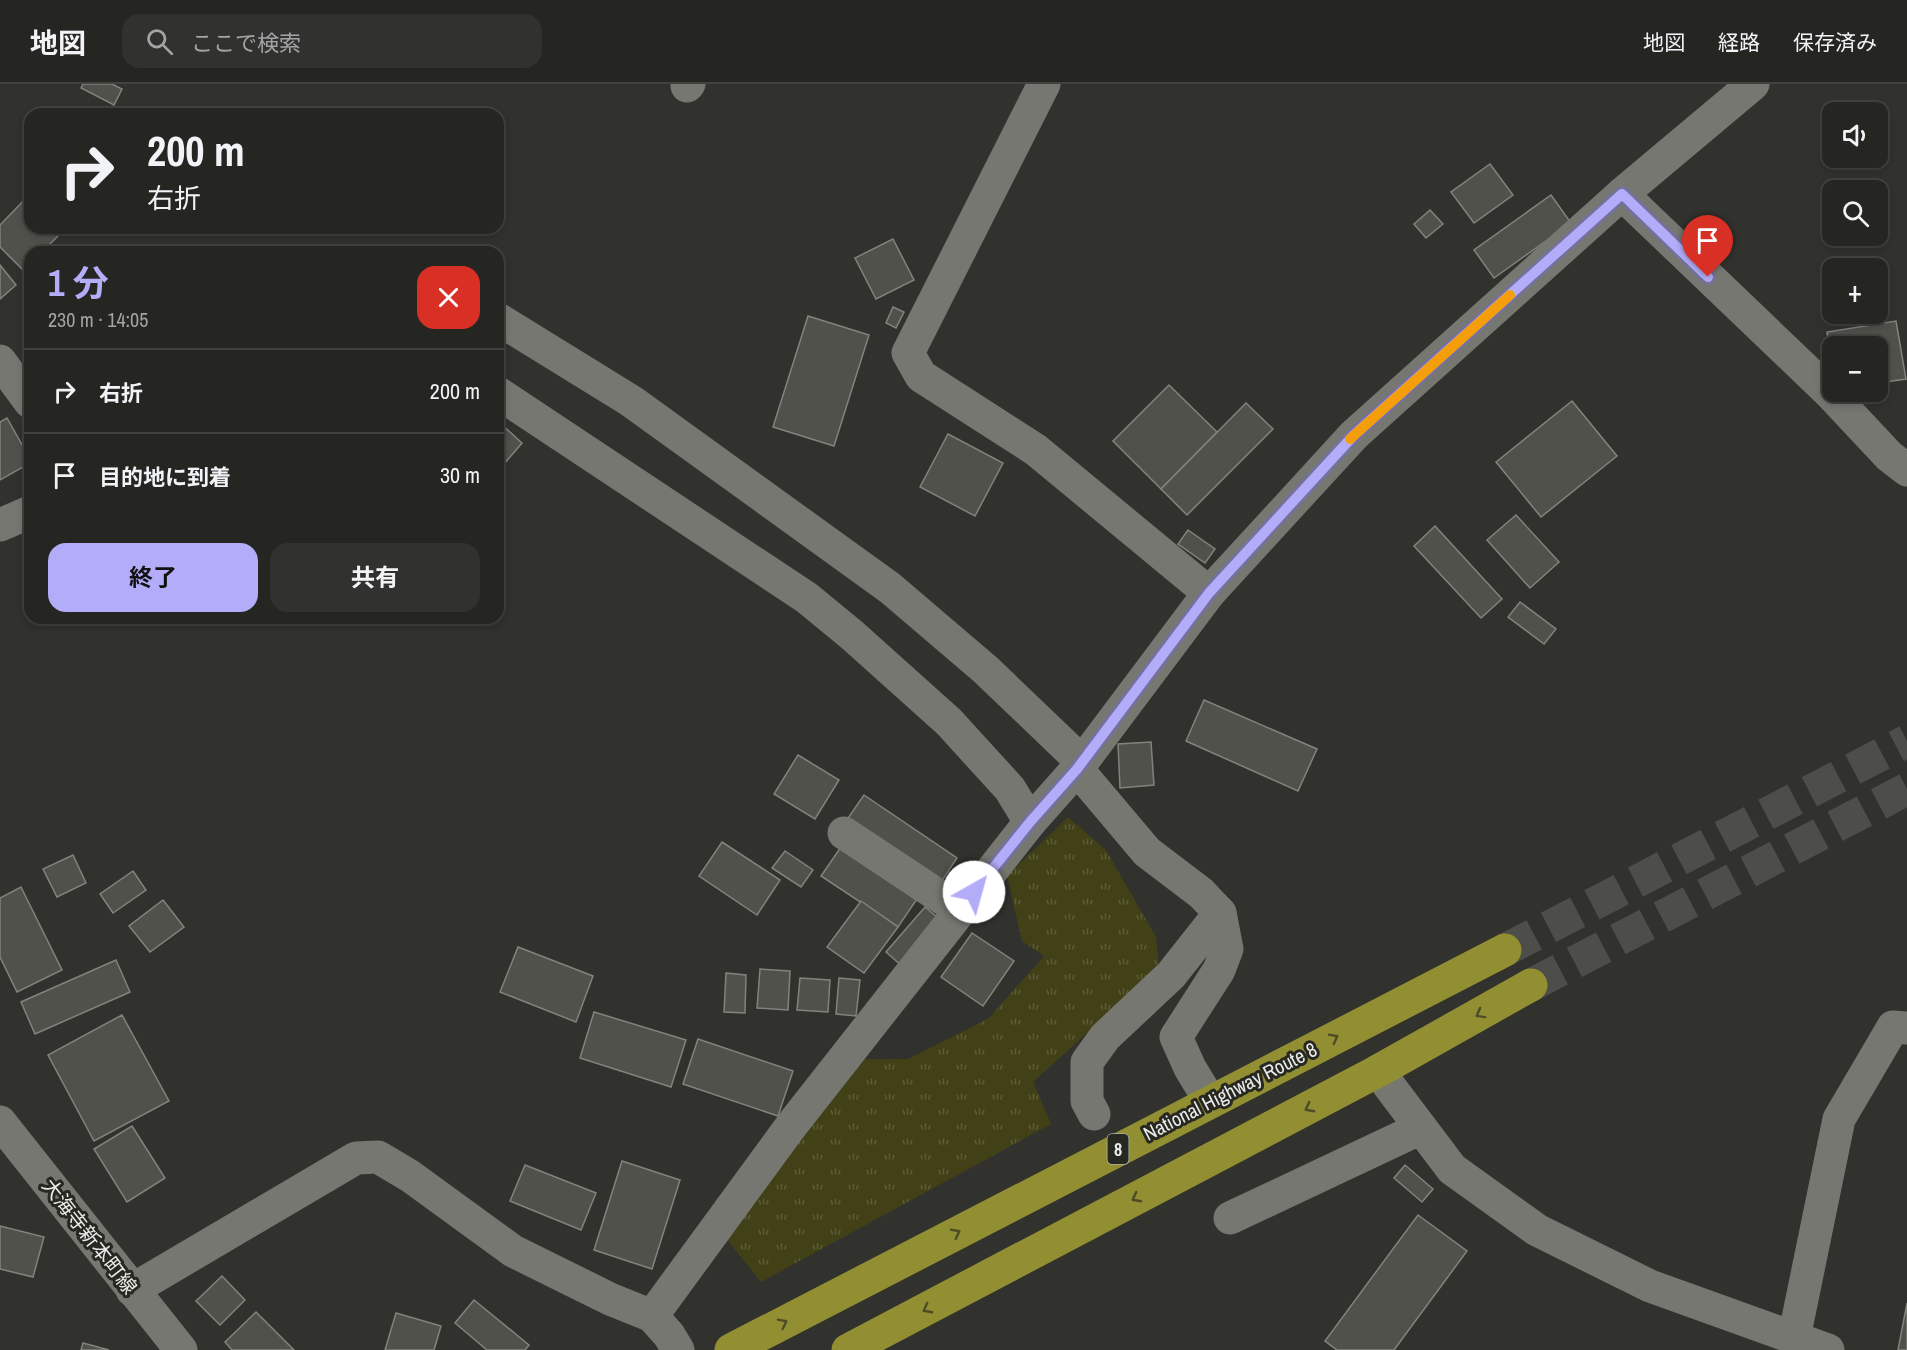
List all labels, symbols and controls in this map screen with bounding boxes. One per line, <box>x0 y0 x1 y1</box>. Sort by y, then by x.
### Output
search box <box>122 14 542 68</box>
text: 地図 <box>30 24 86 62</box>
icon: search <box>143 25 176 58</box>
text: ここで検索 <box>191 28 301 58</box>
text: 地図 <box>1643 28 1685 57</box>
text: 経路 <box>1718 28 1760 57</box>
text: 保存済み <box>1793 28 1877 57</box>
map controls <box>1822 102 1888 402</box>
button: sound <box>1822 102 1888 168</box>
text: 200 m <box>147 123 245 179</box>
icon: right <box>48 132 126 210</box>
text: 右折 <box>147 180 201 216</box>
button: search <box>1822 180 1888 246</box>
pin <box>1682 215 1733 277</box>
icon: arrive <box>1691 224 1724 257</box>
button: + <box>1822 258 1888 324</box>
text: 1 分 <box>48 259 109 307</box>
button: close <box>417 266 480 329</box>
text: 230 m · 14:05 <box>48 306 148 333</box>
button: − <box>1822 336 1888 402</box>
icon: right <box>48 375 81 408</box>
text: 200 m <box>430 376 480 406</box>
text: 右折 <box>99 378 143 408</box>
icon: arrive <box>48 459 81 492</box>
text: 30 m <box>440 460 480 490</box>
text: 目的地に到着 <box>99 462 231 492</box>
button: 終了 <box>48 543 258 612</box>
button: 共有 <box>270 543 480 612</box>
position arrow <box>942 860 1006 924</box>
one-way arrow <box>1476 1007 1486 1018</box>
one-way arrow <box>1328 1033 1339 1045</box>
street label: National Highway Route 8 <box>1139 1036 1321 1146</box>
one-way arrow <box>1305 1101 1315 1112</box>
road number: 8 <box>1108 1134 1128 1164</box>
street label: 大海寺新本町線 <box>36 1173 144 1299</box>
one-way arrow <box>1132 1191 1143 1202</box>
one-way arrow <box>949 1229 960 1240</box>
one-way arrow <box>922 1301 933 1313</box>
one-way arrow <box>776 1319 787 1330</box>

